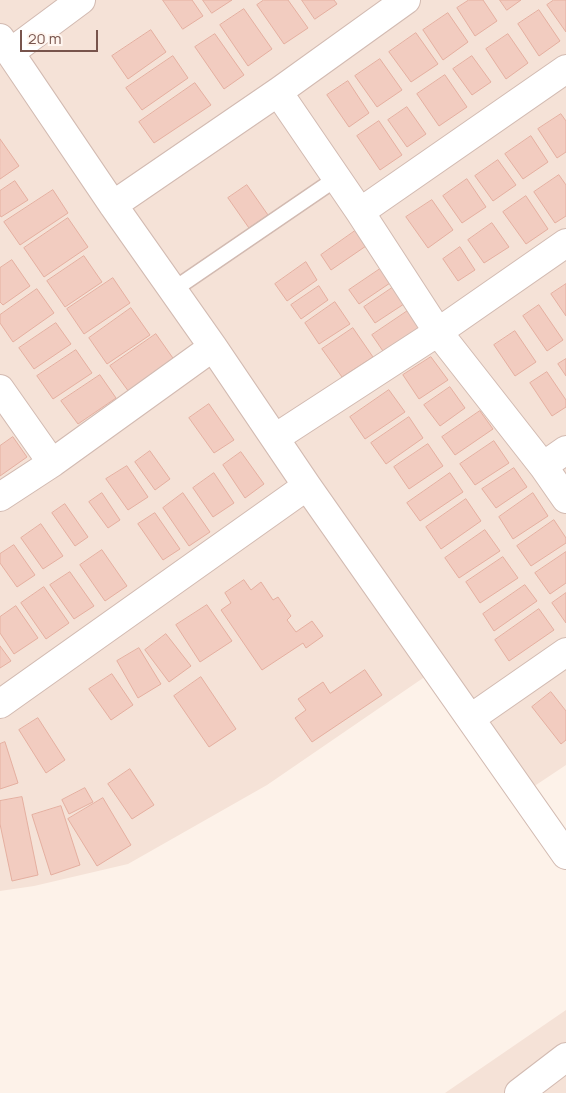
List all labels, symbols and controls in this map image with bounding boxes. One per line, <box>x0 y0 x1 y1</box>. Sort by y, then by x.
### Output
scale bar <box>22 20 100 52</box>
text: 20 m <box>28 28 61 49</box>

